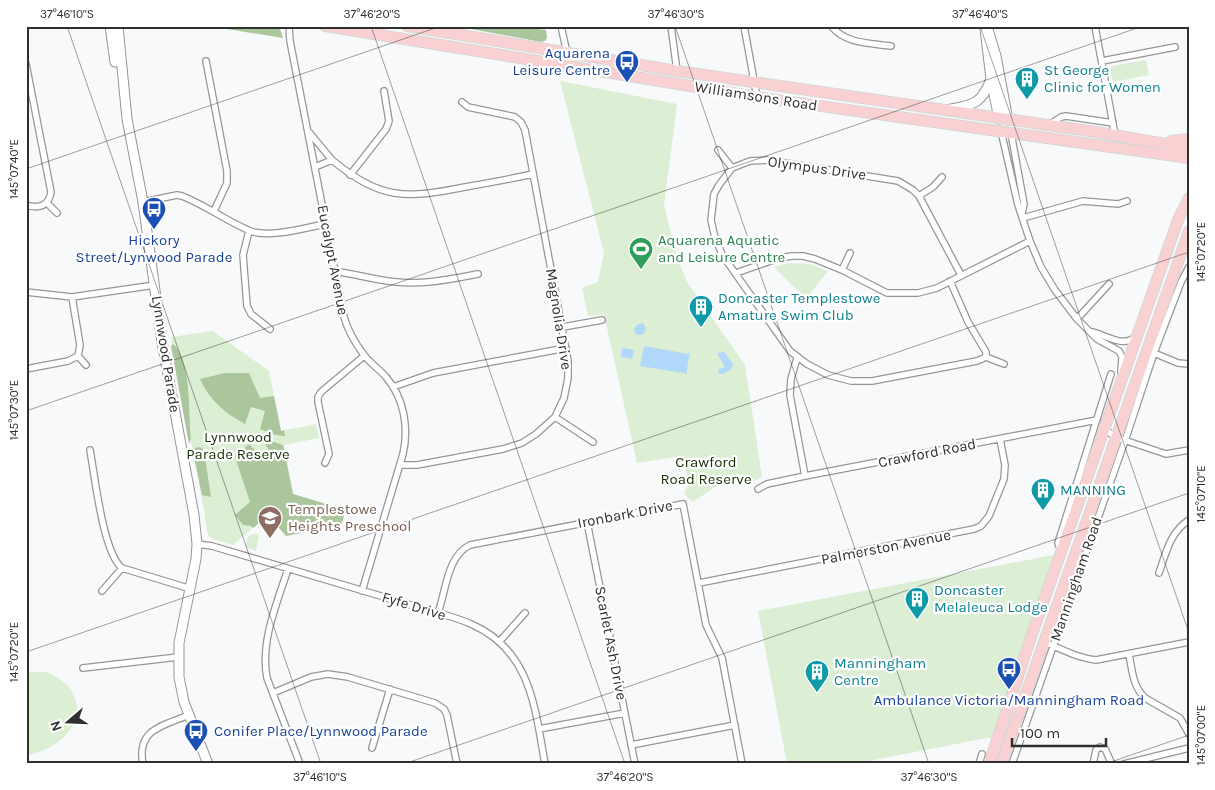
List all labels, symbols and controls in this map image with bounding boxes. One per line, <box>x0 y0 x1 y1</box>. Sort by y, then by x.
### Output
text: 37°46'10"S <box>40 7 94 21</box>
text: 37°46'20"S <box>344 7 401 21</box>
text: 37°46'30"S <box>647 7 705 21</box>
text: 37°46'40"S <box>952 7 1008 21</box>
place label: Aquarena Leisure Centre <box>512 44 610 79</box>
bus stop icon: Aquarena Leisure Centre <box>614 49 640 83</box>
place label: St George Clinic for Women <box>1044 61 1161 96</box>
building icon: St George Clinic for Women <box>1014 66 1040 100</box>
street label: Williamsons Road <box>693 77 819 115</box>
text: 145°07'40"E <box>7 139 21 199</box>
street label: Olympus Drive <box>767 152 867 184</box>
bus stop icon: Hickory Street/Lynwood Parade <box>141 196 167 230</box>
street label: Eucalypt Avenue <box>313 203 353 317</box>
text: 145°07'20"E <box>1194 222 1208 282</box>
place label: Hickory Street/Lynwood Parade <box>76 231 232 266</box>
place label: Aquarena Aquatic and Leisure Centre <box>658 231 785 266</box>
sports icon: Aquarena Aquatic and Leisure Centre <box>628 236 654 270</box>
street label: Magnolia Drive <box>542 267 576 371</box>
place label: Doncaster Templestowe Amature Swim Club <box>718 289 880 324</box>
street label: Lynnwood Parade <box>148 294 184 414</box>
building icon: Doncaster Templestowe Amature Swim Club <box>688 294 714 328</box>
text: 145°07'30"E <box>7 380 21 440</box>
park label: Lynnwood Parade Reserve <box>186 428 290 463</box>
street label: Crawford Road <box>876 435 978 471</box>
park label: Crawford Road Reserve <box>660 453 752 488</box>
text: 145°07'10"E <box>1194 465 1208 523</box>
building icon: MANNING <box>1030 477 1056 511</box>
place label: MANNING <box>1060 481 1126 499</box>
street label: Ironbark Drive <box>576 496 674 532</box>
place label: Templestowe Heights Preschool <box>288 500 412 535</box>
school or university icon: Templestowe Heights Preschool <box>257 505 283 539</box>
street label: Manningham Road <box>1046 514 1106 644</box>
street label: Palmerston Avenue <box>820 526 952 568</box>
place label: Doncaster Melaleuca Lodge <box>934 581 1048 616</box>
street label: Scarlet Ash Drive <box>591 584 631 702</box>
building icon: Doncaster Melaleuca Lodge <box>904 586 930 620</box>
street label: Fyfe Drive <box>380 588 448 624</box>
text: 145°07'20"E <box>7 622 21 682</box>
place label: Manningham Centre <box>834 654 926 689</box>
bus stop icon: Ambulance Victoria/Manningham Road <box>996 656 1022 690</box>
building icon: Manningham Centre <box>804 659 830 693</box>
place label: Ambulance Victoria/Manningham Road <box>874 691 1144 709</box>
north arrow <box>42 698 92 748</box>
text: 145°07'00"E <box>1194 705 1208 765</box>
scale bar <box>1012 715 1106 747</box>
bus stop icon: Conifer Place/Lynnwood Parade <box>183 718 209 752</box>
text: N <box>47 719 66 734</box>
place label: Conifer Place/Lynnwood Parade <box>214 722 428 740</box>
text: 100 m <box>1020 724 1060 742</box>
text: 37°46'10"S <box>293 770 347 784</box>
text: 37°46'20"S <box>597 770 654 784</box>
text: 37°46'30"S <box>900 770 958 784</box>

